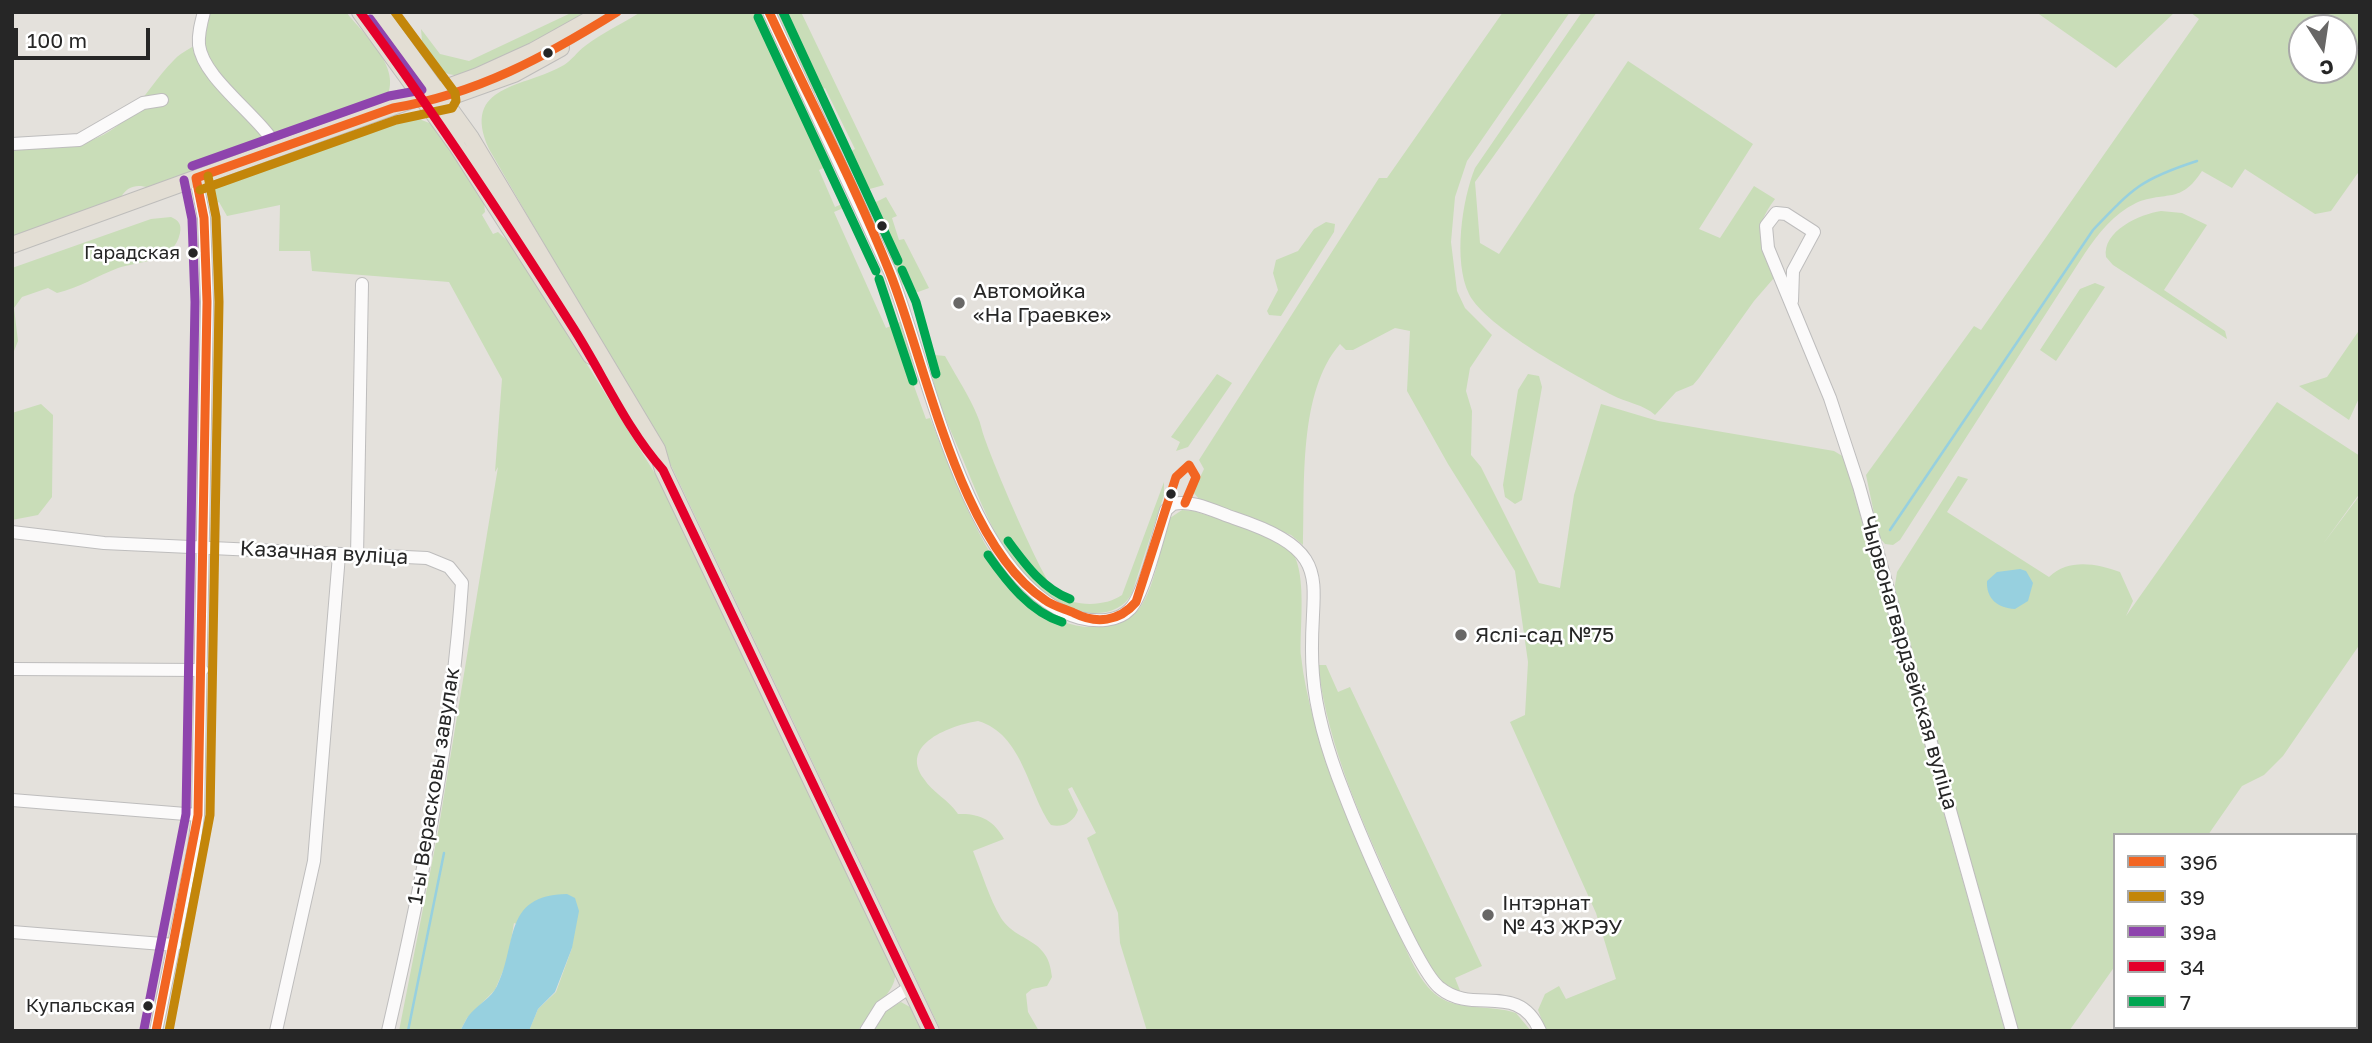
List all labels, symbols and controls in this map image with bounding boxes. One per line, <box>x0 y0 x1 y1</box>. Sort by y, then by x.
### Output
scale bar <box>18 14 154 58</box>
north arrow <box>2288 14 2358 84</box>
text: 100 m <box>27 27 87 53</box>
unlabelled marker <box>541 46 555 60</box>
text: С <box>2318 55 2336 81</box>
unlabelled marker <box>875 219 889 233</box>
place label: Гарадская <box>84 242 180 264</box>
marker: Гарадская <box>186 246 200 260</box>
place label: Автомойка «На Граевке» <box>973 278 1111 328</box>
marker: Автомойка «На Граевке» <box>951 295 967 311</box>
unlabelled marker <box>1164 487 1178 501</box>
street label: Чырвонагвардзейская вуліца <box>1855 513 1963 813</box>
street label: Казачная вуліца <box>239 536 409 570</box>
place label: Яслі-сад №75 <box>1475 622 1614 648</box>
marker: Яслі-сад №75 <box>1453 627 1469 643</box>
street label: 1-ы Верасковы завулак <box>403 666 465 906</box>
legend <box>2113 833 2358 1029</box>
text: 39б <box>2180 849 2218 875</box>
text: 39 <box>2180 884 2205 910</box>
place label: Інтэрнат № 43 ЖРЭУ <box>1502 890 1622 940</box>
marker: Інтэрнат № 43 ЖРЭУ <box>1480 907 1496 923</box>
text: 39а <box>2180 919 2217 945</box>
text: 34 <box>2180 954 2205 980</box>
text: 7 <box>2180 989 2191 1015</box>
place label: Купальская <box>26 995 135 1017</box>
marker: Купальская <box>141 999 155 1013</box>

